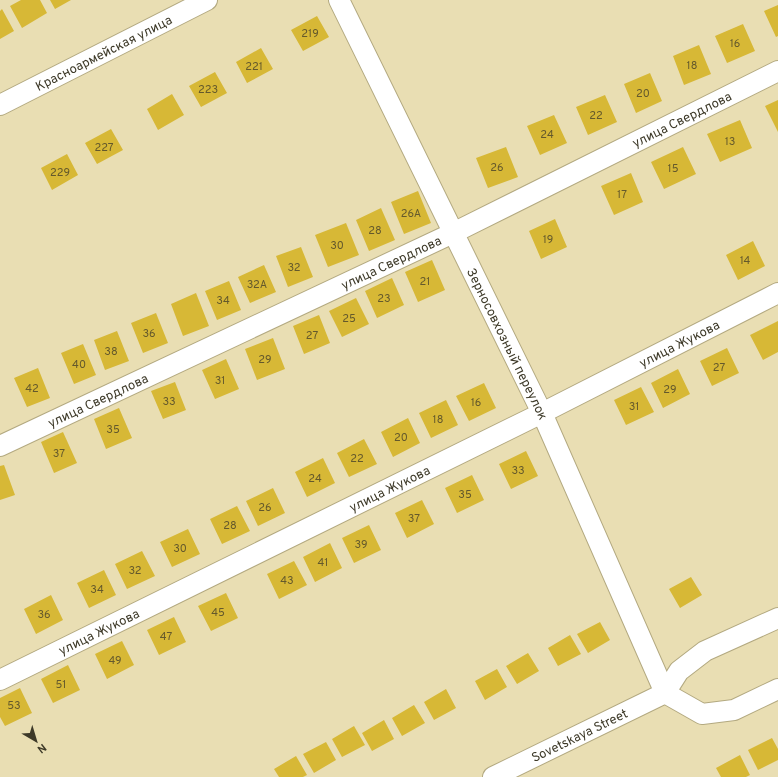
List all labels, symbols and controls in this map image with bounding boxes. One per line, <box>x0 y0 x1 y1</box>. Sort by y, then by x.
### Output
street label: Красноармейская улица <box>33 13 175 96</box>
house number: 219 <box>301 27 319 41</box>
house number: 16 <box>730 37 740 51</box>
house number: 18 <box>687 59 697 73</box>
house number: 221 <box>245 60 263 74</box>
house number: 223 <box>198 83 218 97</box>
house number: 20 <box>636 87 650 101</box>
street label: улица Свердлова <box>630 89 735 152</box>
house number: 22 <box>589 109 603 123</box>
house number: 24 <box>540 128 554 142</box>
house number: 13 <box>725 135 735 149</box>
house number: 227 <box>94 141 114 155</box>
house number: 26 <box>490 161 504 175</box>
house number: 15 <box>668 162 679 176</box>
house number: 229 <box>50 166 70 180</box>
house number: 17 <box>617 188 627 202</box>
house number: 26А <box>401 207 421 221</box>
house number: 28 <box>368 224 382 238</box>
house number: 19 <box>543 233 553 247</box>
street label: улица Свердлова <box>339 234 445 294</box>
house number: 30 <box>330 239 344 253</box>
house number: 14 <box>740 254 751 268</box>
house number: 32 <box>287 261 301 275</box>
street label: Зерносовхозный переулок <box>462 266 550 423</box>
house number: 21 <box>420 275 430 289</box>
house number: 32А <box>247 278 267 292</box>
house number: 23 <box>377 292 391 306</box>
house number: 34 <box>216 294 230 308</box>
house number: 25 <box>342 312 356 326</box>
street label: улица Жукова <box>637 318 723 372</box>
house number: 36 <box>142 327 156 341</box>
house number: 27 <box>306 329 318 343</box>
house number: 38 <box>104 345 118 359</box>
house number: 29 <box>258 353 272 367</box>
house number: 40 <box>72 358 86 372</box>
house number: 27 <box>713 361 725 375</box>
street label: улица Свердлова <box>46 371 151 432</box>
house number: 31 <box>215 374 225 388</box>
house number: 42 <box>25 382 39 396</box>
house number: 29 <box>663 383 677 397</box>
house number: 33 <box>162 395 176 409</box>
house number: 16 <box>471 396 481 410</box>
house number: 31 <box>629 400 639 414</box>
house number: 18 <box>433 413 443 427</box>
house number: 35 <box>106 423 120 437</box>
house number: 20 <box>394 431 408 445</box>
house number: 37 <box>53 447 65 461</box>
house number: 22 <box>350 452 364 466</box>
street label: улица Жукова <box>347 463 433 517</box>
house number: 33 <box>511 464 525 478</box>
house number: 24 <box>308 472 322 486</box>
house number: 35 <box>458 488 472 502</box>
house number: 26 <box>258 501 272 515</box>
house number: 37 <box>408 512 420 526</box>
house number: 28 <box>223 519 237 533</box>
house number: 39 <box>355 538 367 552</box>
house number: 30 <box>173 542 187 556</box>
house number: 41 <box>318 556 328 570</box>
house number: 32 <box>128 564 142 578</box>
house number: 43 <box>280 574 294 588</box>
house number: 34 <box>90 583 104 597</box>
house number: 45 <box>211 606 225 620</box>
street label: улица Жукова <box>57 607 143 660</box>
house number: 36 <box>37 608 51 622</box>
house number: 47 <box>160 630 172 644</box>
house number: 49 <box>108 654 122 668</box>
house number: 51 <box>56 678 66 692</box>
house number: 53 <box>7 699 21 713</box>
street label: Sovetskaya Street <box>529 706 631 767</box>
north arrow <box>16 721 56 761</box>
text: N <box>34 740 49 756</box>

